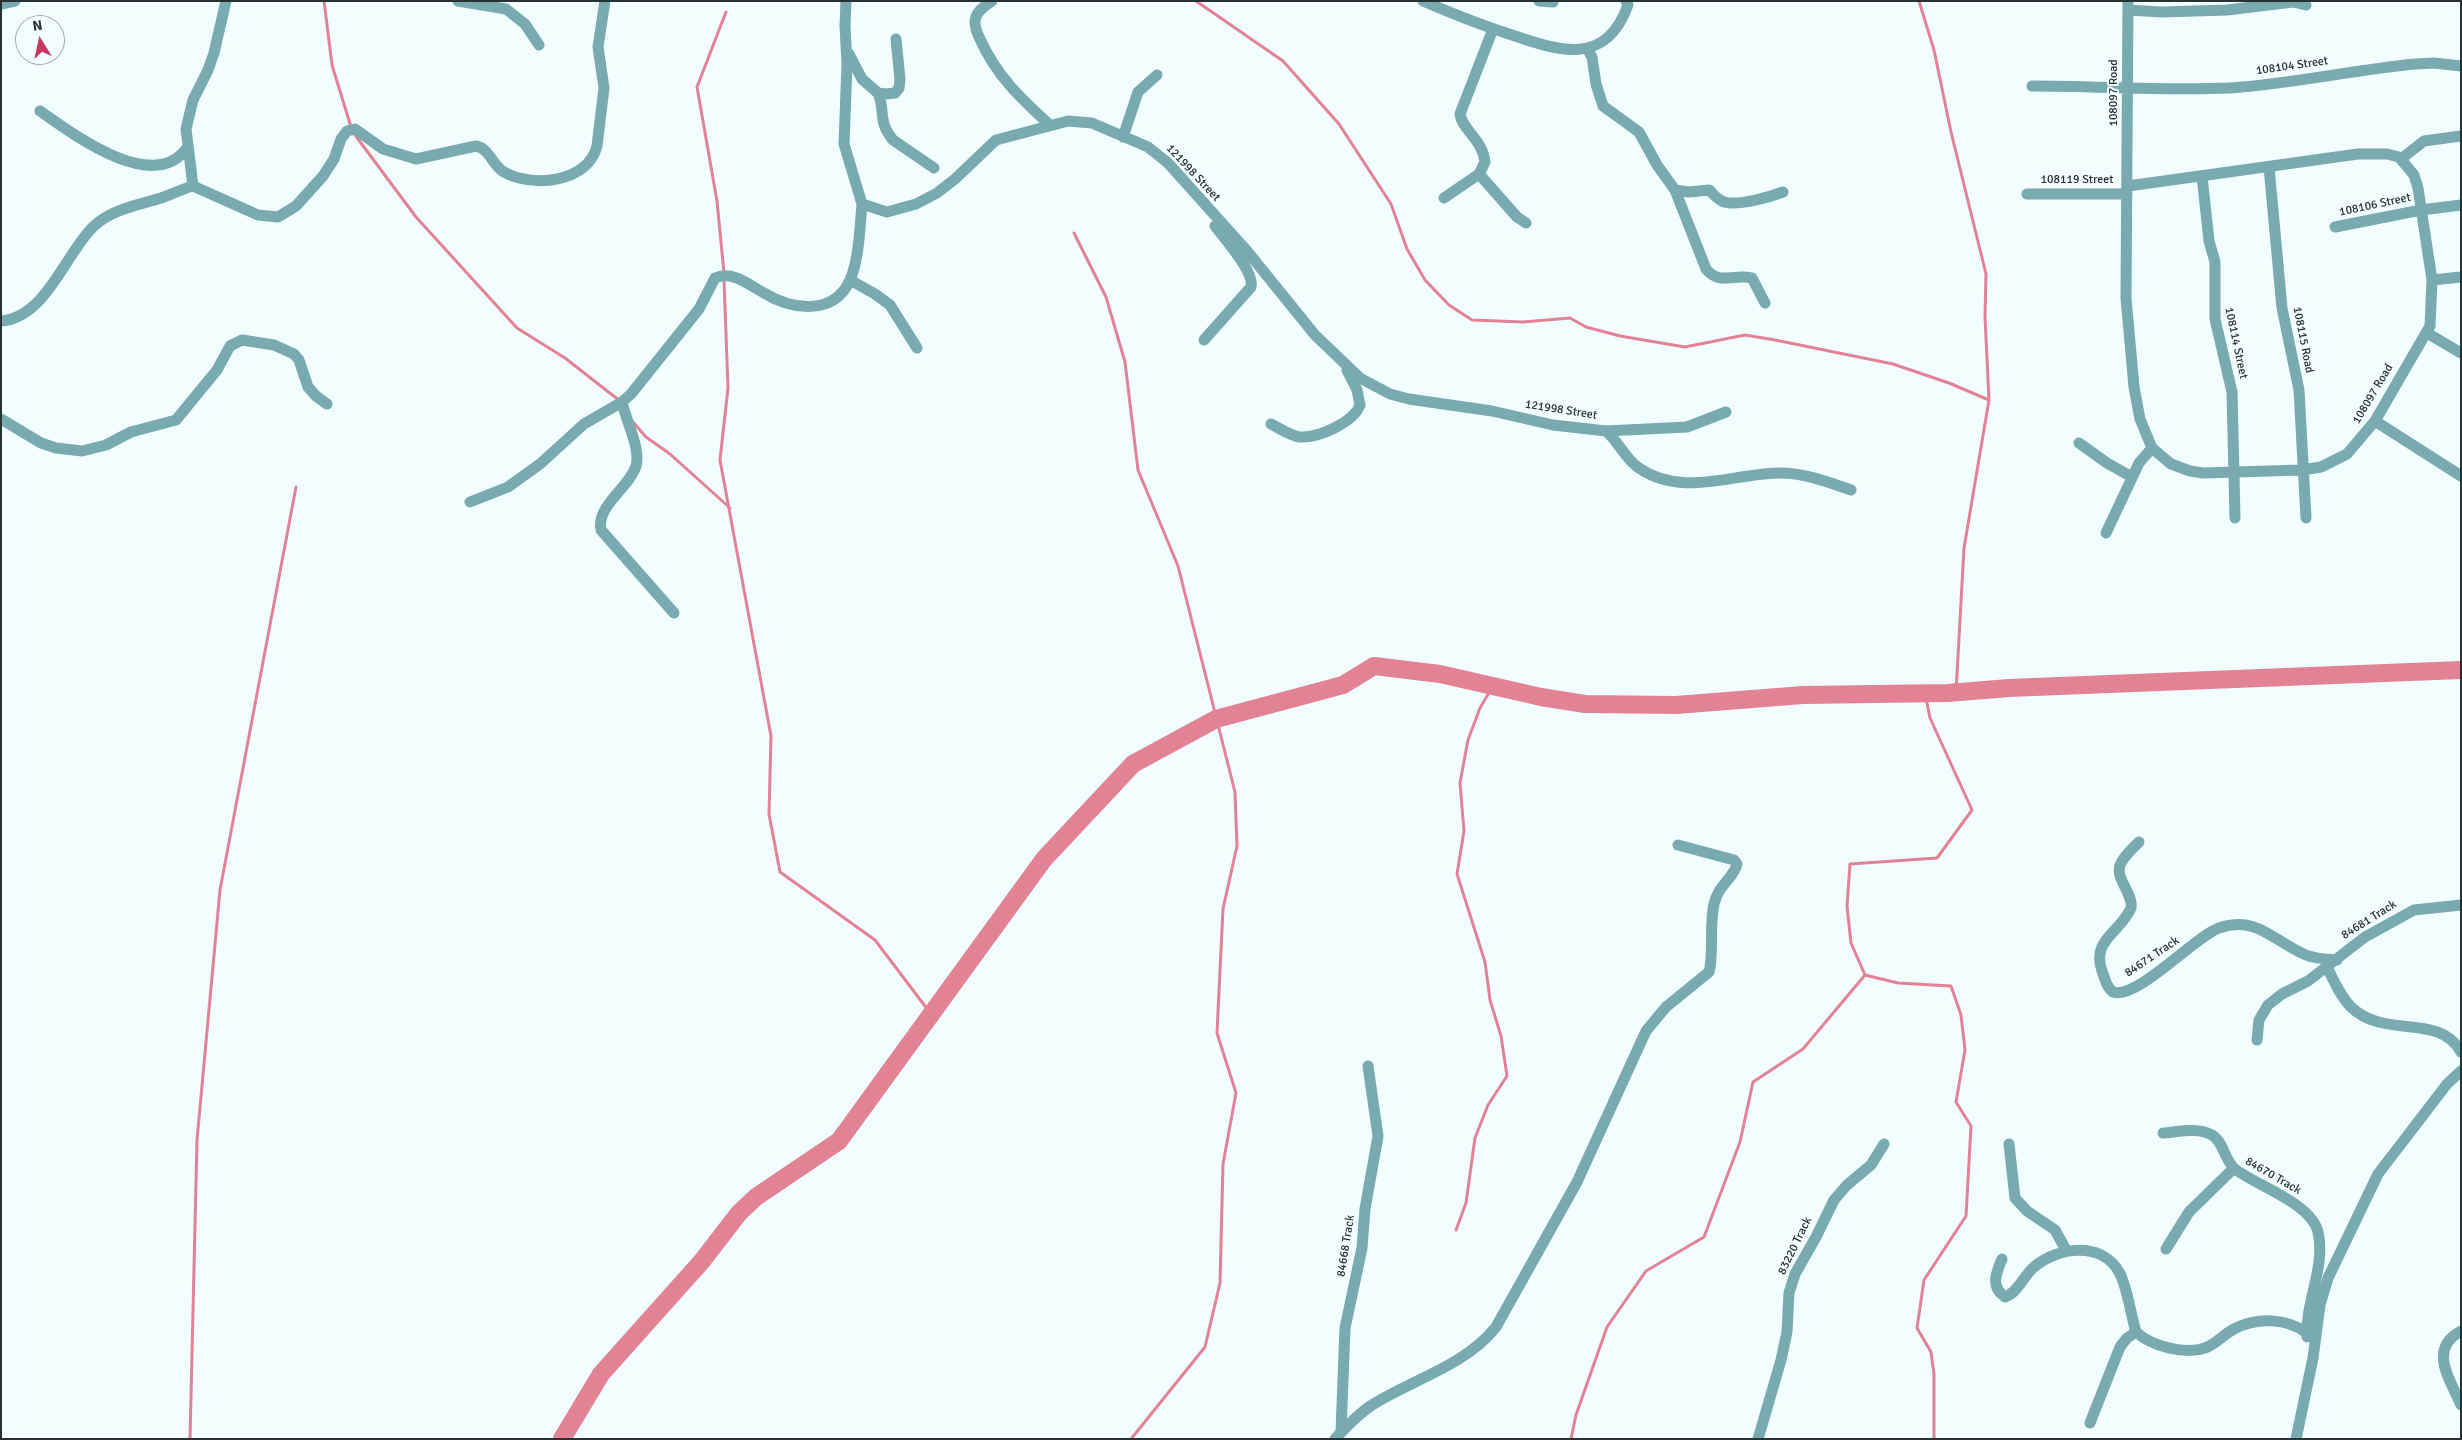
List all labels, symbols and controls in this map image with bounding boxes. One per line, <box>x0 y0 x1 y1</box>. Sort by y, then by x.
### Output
north arrow <box>15 15 65 65</box>
text: N <box>31 17 44 35</box>
street label: 108104 Street <box>2255 54 2329 78</box>
street label: 108097 Road <box>2107 59 2121 127</box>
street label: 121998 Street <box>1163 141 1223 205</box>
street label: 108119 Street <box>2041 173 2113 187</box>
street label: 108106 Street <box>2338 190 2412 220</box>
street label: 108114 Street <box>2221 306 2251 380</box>
street label: 108115 Road <box>2290 306 2316 374</box>
street label: 108097 Road <box>2350 361 2396 427</box>
street label: 121998 Street <box>1524 397 1598 423</box>
street label: 84681 Track <box>2339 897 2399 943</box>
street label: 84671 Track <box>2122 934 2182 980</box>
street label: 84670 Track <box>2242 1154 2304 1198</box>
street label: 84668 Track <box>1334 1214 1358 1278</box>
street label: 83220 Track <box>1775 1215 1815 1277</box>

